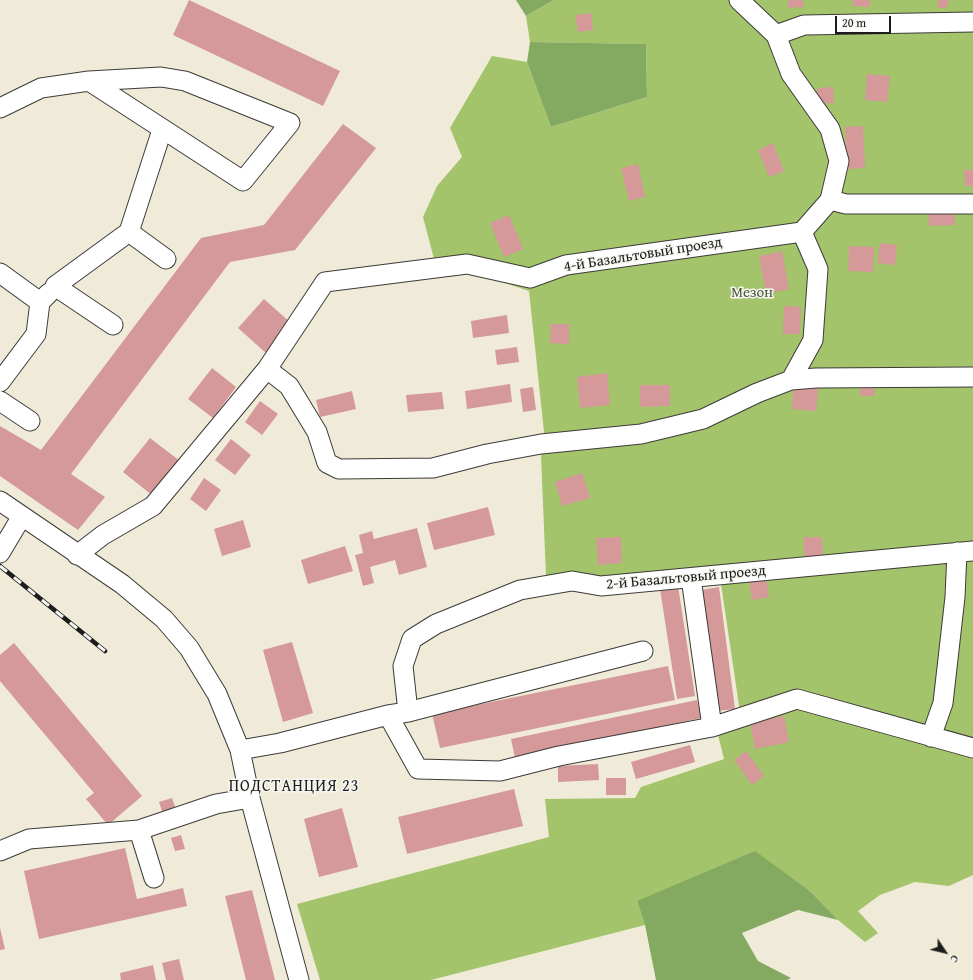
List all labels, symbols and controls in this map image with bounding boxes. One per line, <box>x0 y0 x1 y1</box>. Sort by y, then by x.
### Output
scale bar <box>837 8 893 34</box>
text: 20 m <box>842 14 866 31</box>
street label: 4-й Базальтовый проезд <box>563 234 723 276</box>
park label: Мезон <box>731 284 773 302</box>
street label: 2-й Базальтовый проезд <box>605 562 767 594</box>
district label: ПОДСТАНЦИЯ 23 <box>229 777 359 797</box>
north arrow <box>925 932 965 972</box>
text: С <box>946 952 963 966</box>

